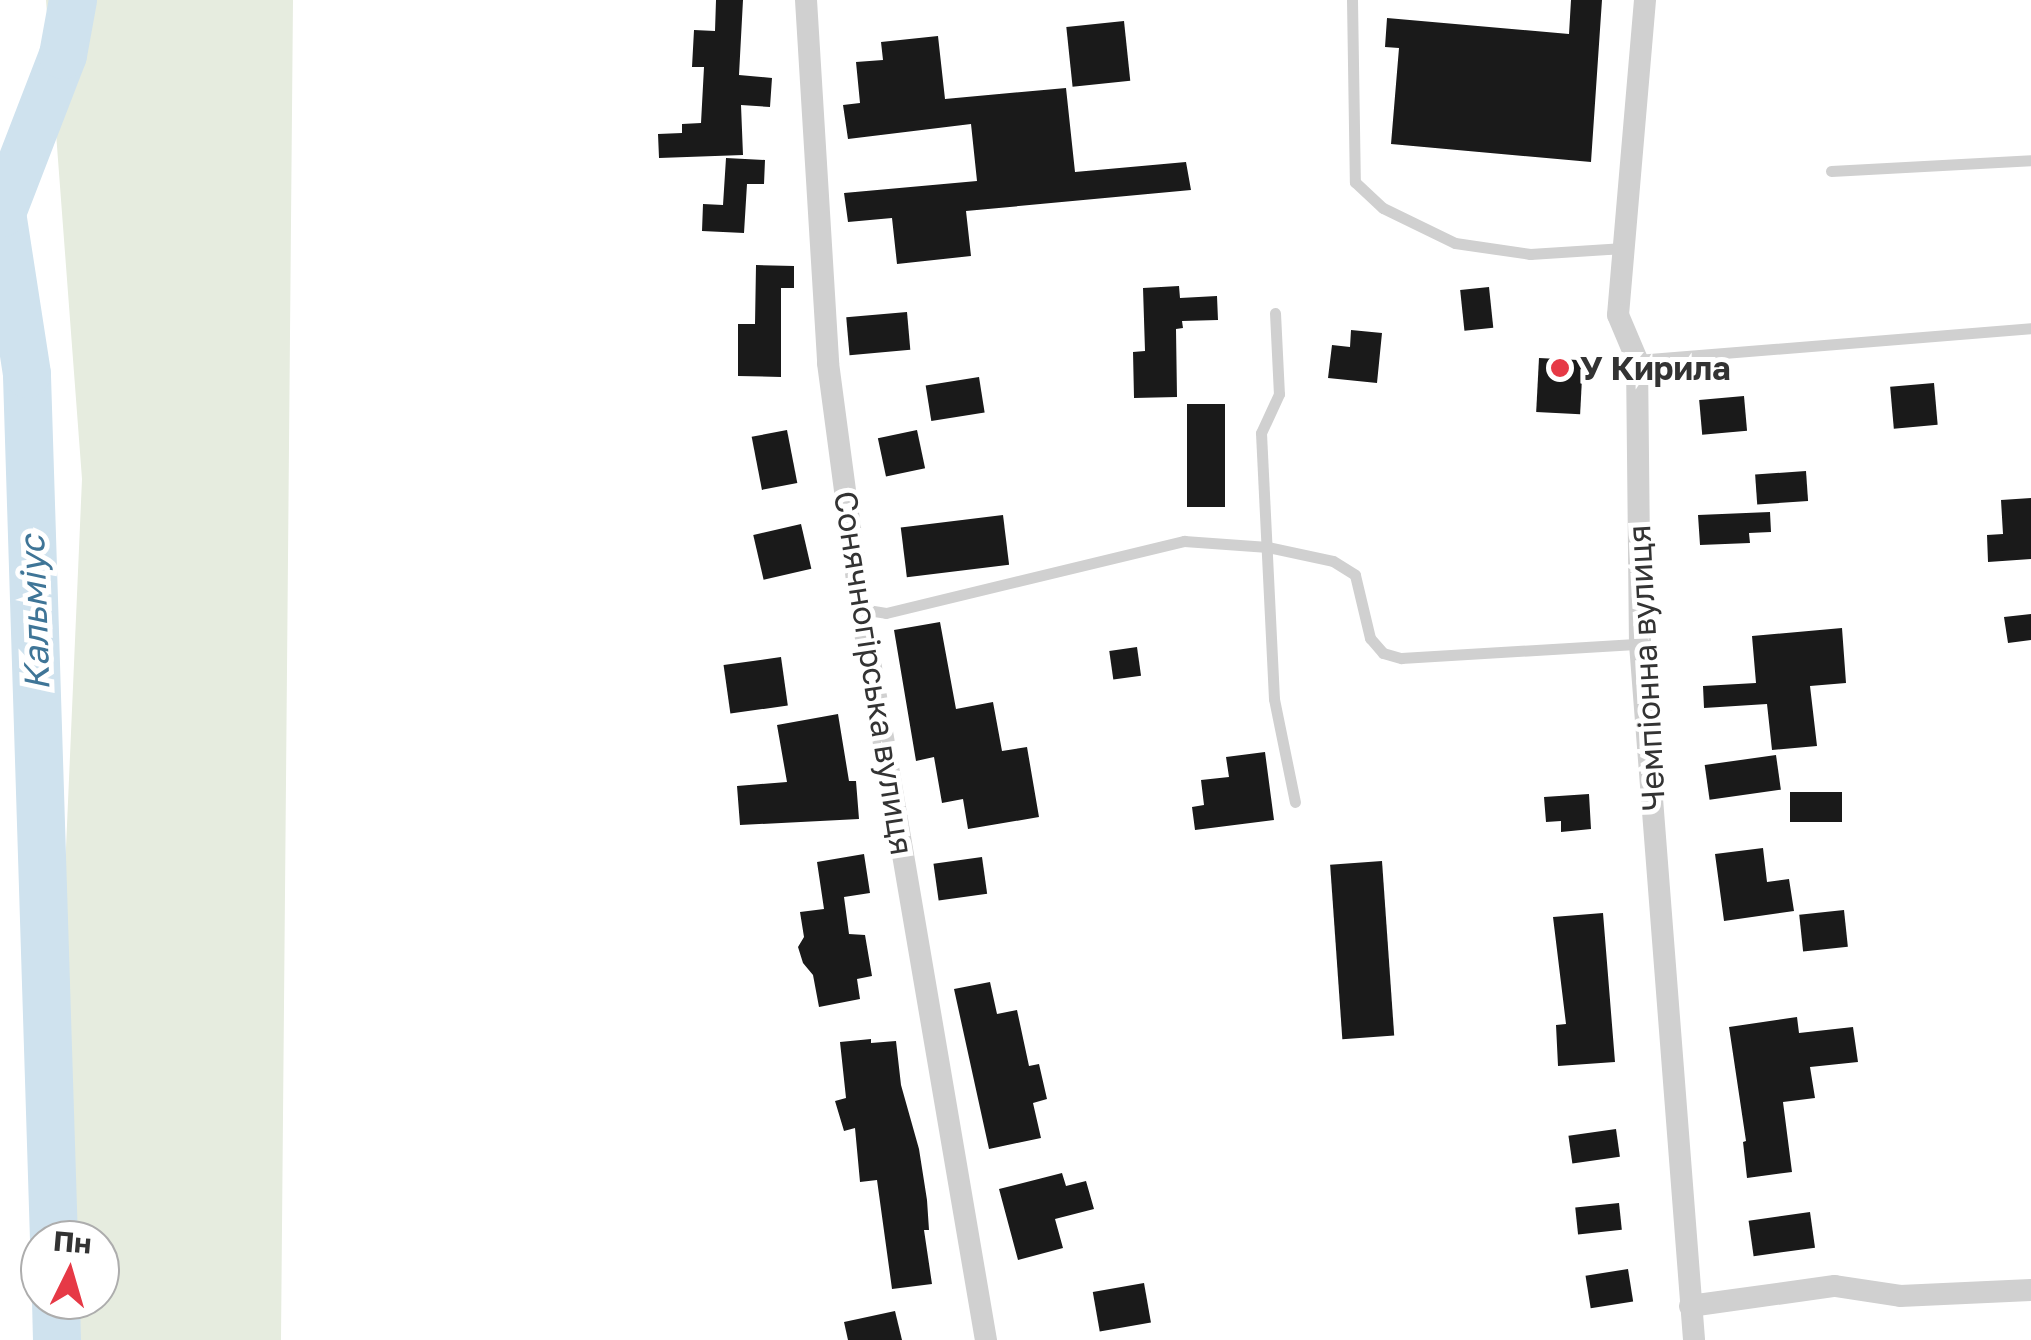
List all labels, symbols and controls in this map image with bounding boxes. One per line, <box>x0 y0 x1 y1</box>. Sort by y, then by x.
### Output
place label: У Кирила <box>1580 349 1731 387</box>
marker: У Кирила <box>1549 357 1571 379</box>
street label: Сонячногірська вулиця <box>826 488 922 858</box>
street label: Чемпіонна вулиця <box>1619 524 1673 812</box>
water label: Кальміус <box>10 535 58 691</box>
north arrow <box>20 1220 120 1320</box>
text: Пн <box>52 1224 93 1260</box>

